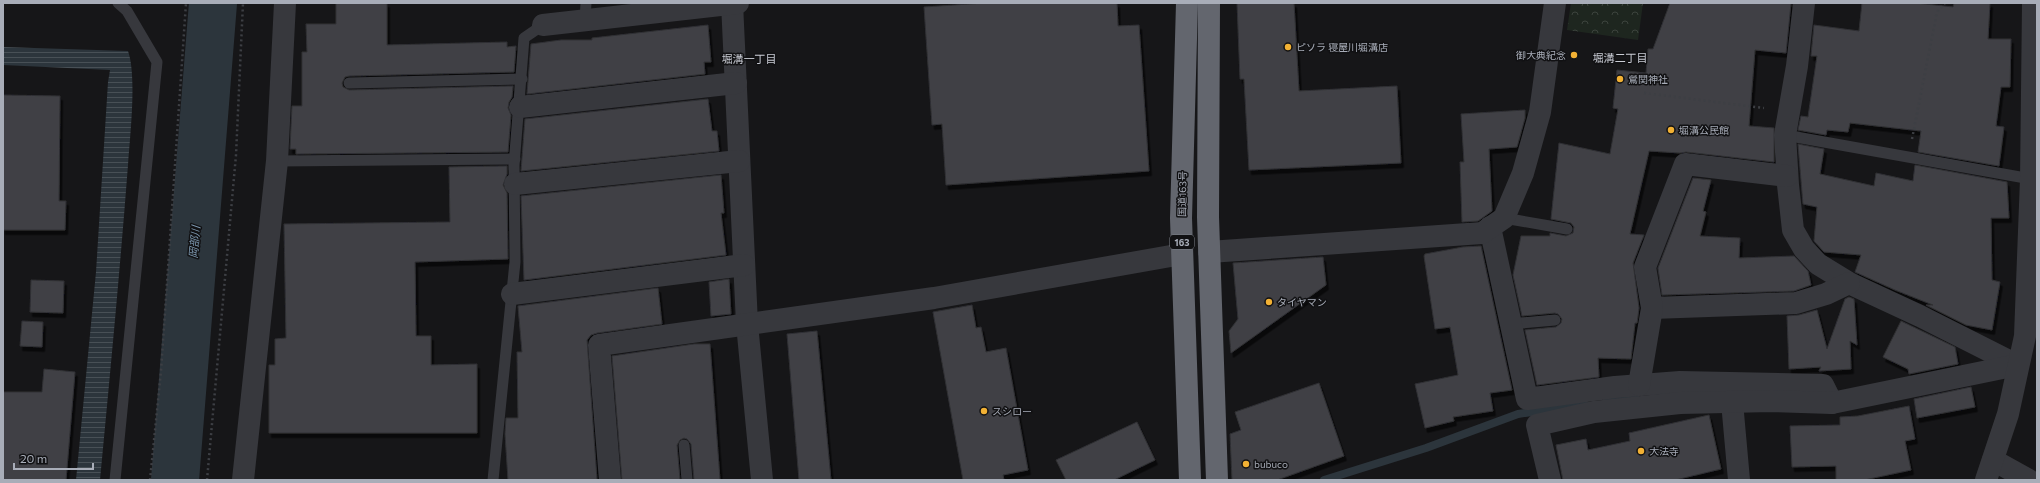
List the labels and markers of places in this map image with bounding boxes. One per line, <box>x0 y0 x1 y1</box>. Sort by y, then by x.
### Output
place label: ピソラ 寝屋川堀溝店 <box>1296 41 1388 53</box>
marker: ピソラ 寝屋川堀溝店 <box>1283 42 1293 52</box>
place label: 御大典紀念 <box>1516 49 1566 61</box>
marker: 御大典紀念 <box>1569 50 1579 60</box>
place label: 鶯関神社 <box>1628 73 1668 85</box>
marker: 鶯関神社 <box>1615 74 1625 84</box>
place label: 堀溝公民館 <box>1679 124 1729 136</box>
marker: 堀溝公民館 <box>1666 125 1676 135</box>
place label: タイヤマン <box>1277 296 1327 308</box>
marker: タイヤマン <box>1264 297 1274 307</box>
place label: スシロー <box>992 405 1032 417</box>
marker: スシロー <box>979 406 989 416</box>
place label: 大法寺 <box>1649 445 1679 457</box>
marker: 大法寺 <box>1636 446 1646 456</box>
place label: bubuco <box>1254 458 1288 470</box>
marker: bubuco <box>1241 459 1251 469</box>

